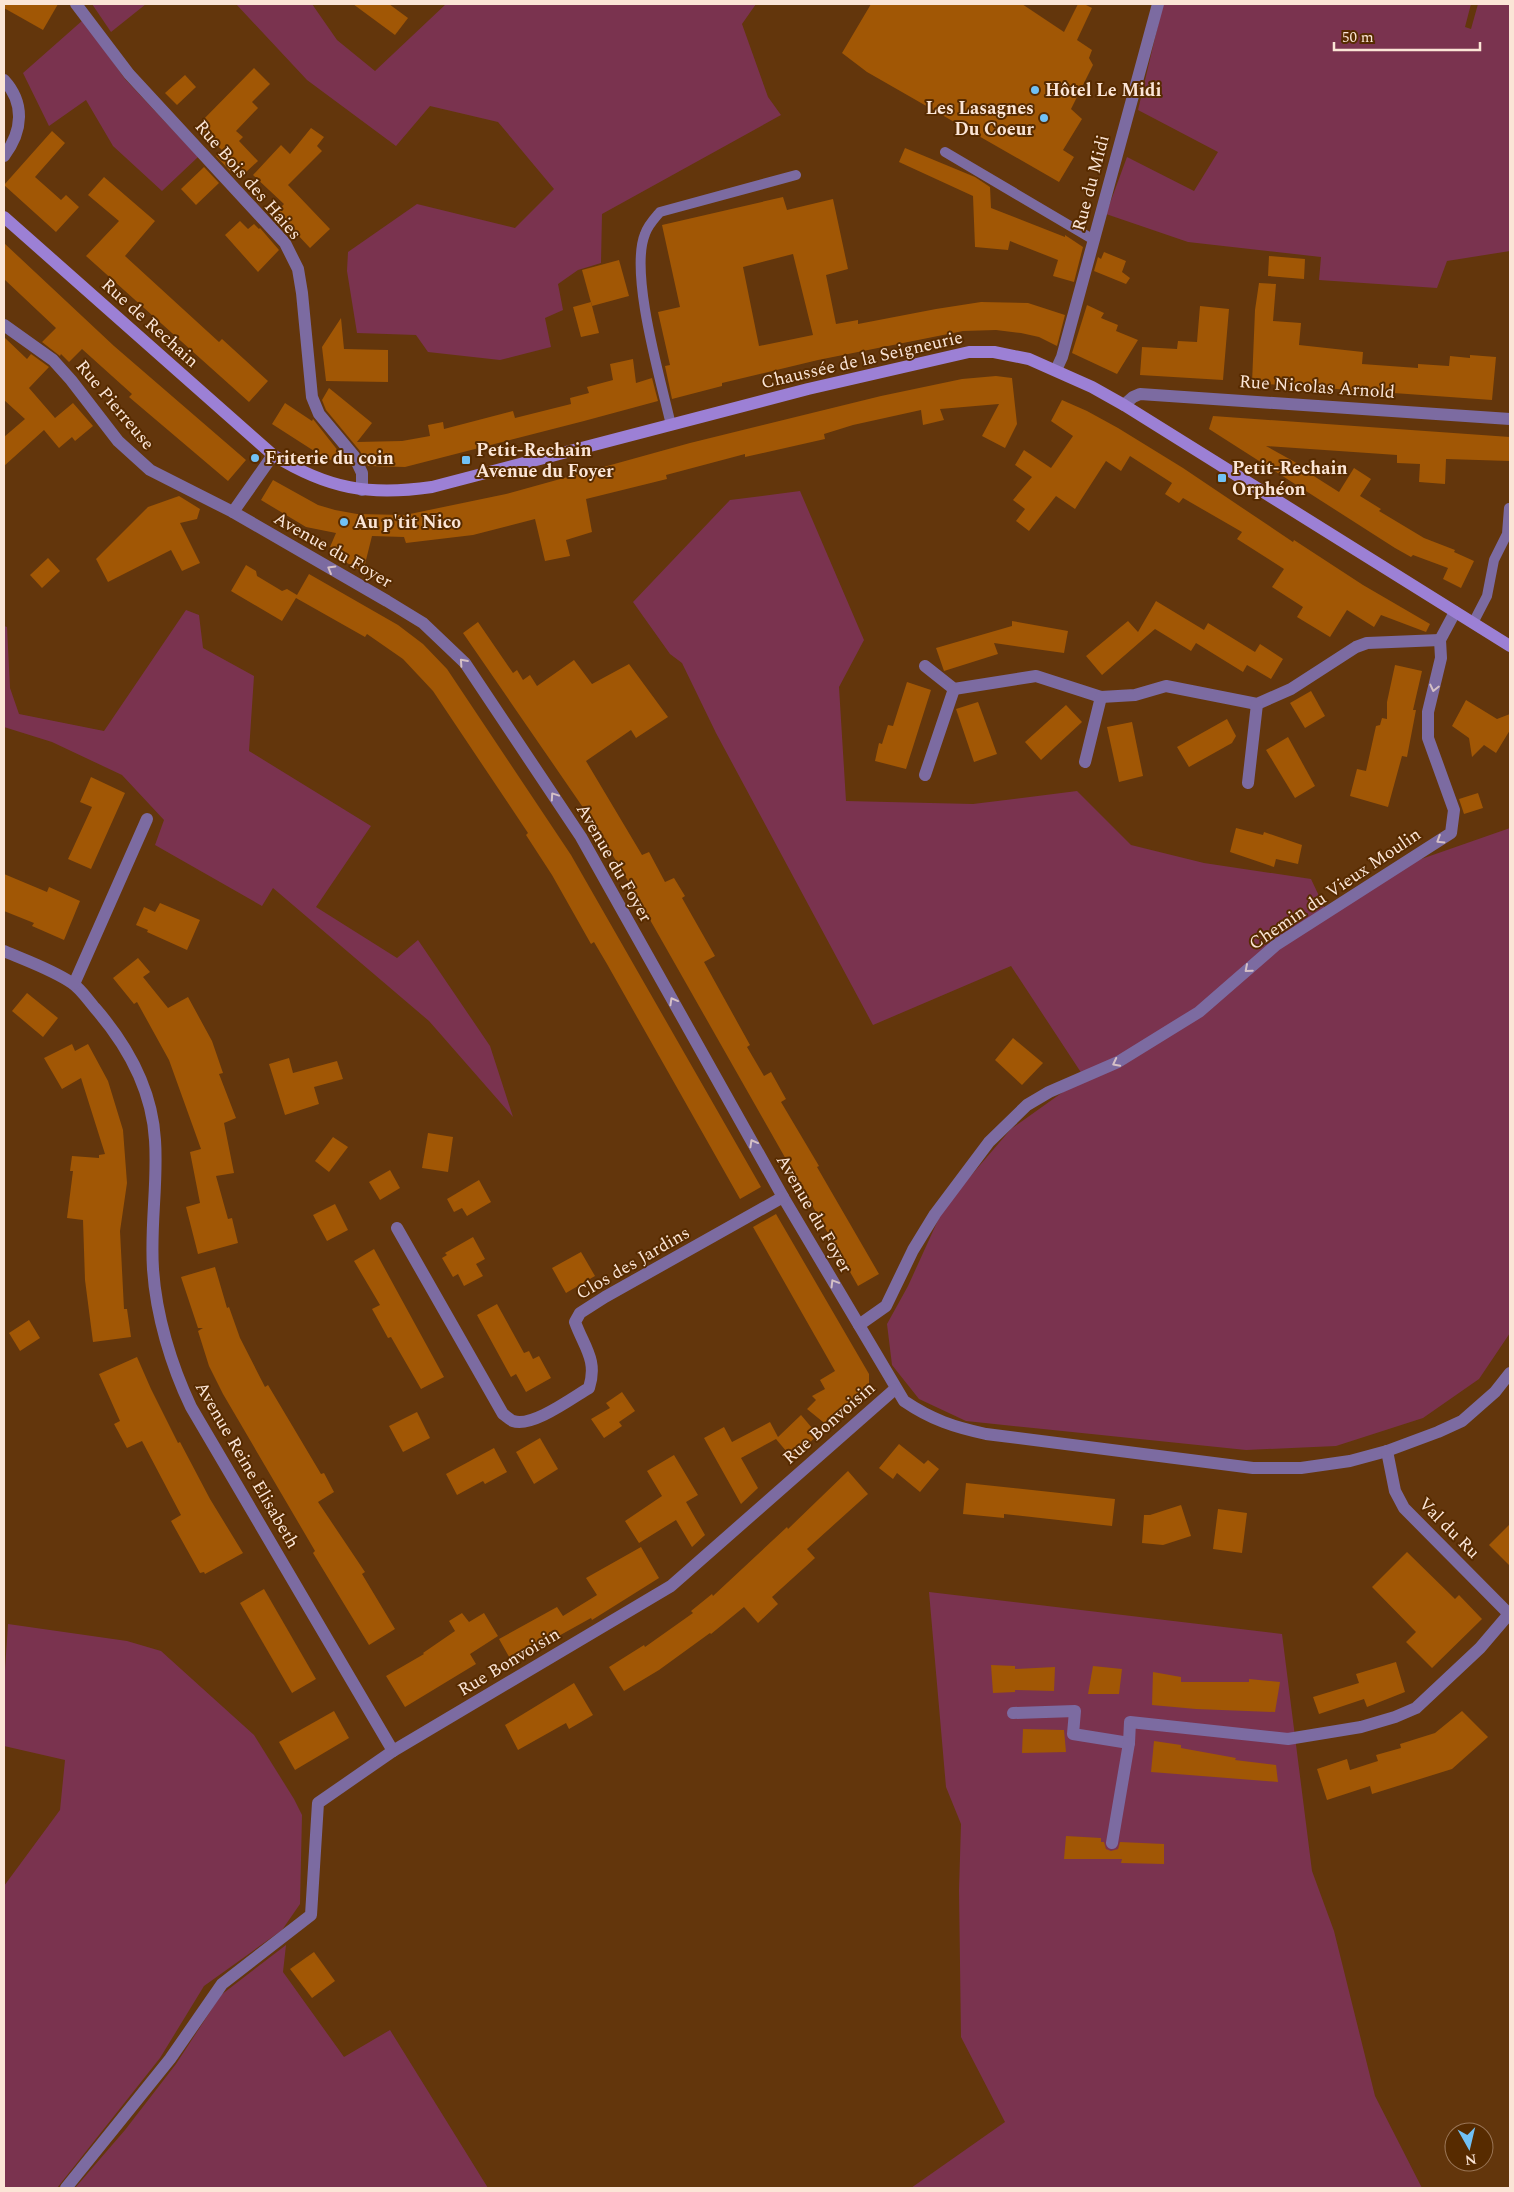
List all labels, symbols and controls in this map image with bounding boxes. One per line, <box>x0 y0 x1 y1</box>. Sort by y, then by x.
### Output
scale bar <box>1334 20 1480 52</box>
text: 50 m <box>1342 26 1374 49</box>
place label: Hôtel Le Midi <box>1045 77 1162 104</box>
marker: Hôtel Le Midi <box>1029 84 1041 96</box>
place label: Les Lasagnes Du Coeur <box>925 95 1034 143</box>
marker: Les Lasagnes Du Coeur <box>1038 112 1050 124</box>
street label: Rue Bois des Haies <box>188 114 308 246</box>
street label: Rue du Midi <box>1065 132 1117 234</box>
street label: Rue de Rechain <box>95 272 205 374</box>
street label: Chaussée de la Seigneurie <box>758 324 966 396</box>
street label: Rue Pierreuse <box>69 354 161 456</box>
street label: Rue Nicolas Arnold <box>1238 368 1396 406</box>
place label: Petit-Rechain Avenue du Foyer <box>476 437 614 485</box>
place label: Friterie du coin <box>265 445 394 472</box>
marker: Friterie du coin <box>249 452 261 464</box>
marker: Petit-Rechain Avenue du Foyer <box>460 454 472 466</box>
place label: Petit-Rechain Orphéon <box>1232 455 1348 503</box>
marker: Petit-Rechain Orphéon <box>1216 472 1228 484</box>
street label: Avenue du Foyer <box>269 505 397 595</box>
place label: Au p'tit Nico <box>354 509 461 536</box>
marker: Au p'tit Nico <box>338 516 350 528</box>
one-way arrow <box>327 565 336 575</box>
one-way arrow <box>460 658 469 667</box>
one-way arrow <box>1429 684 1440 693</box>
one-way arrow <box>551 792 560 802</box>
street label: Avenue du Foyer <box>569 799 659 927</box>
street label: Chemin du Vieux Moulin <box>1243 821 1427 957</box>
one-way arrow <box>1437 833 1446 843</box>
one-way arrow <box>1244 964 1253 973</box>
one-way arrow <box>669 998 679 1007</box>
one-way arrow <box>1112 1057 1121 1067</box>
one-way arrow <box>749 1139 759 1148</box>
street label: Avenue du Foyer <box>769 1150 859 1278</box>
street label: Clos des Jardins <box>571 1219 695 1307</box>
one-way arrow <box>831 1280 841 1289</box>
street label: Rue Bonvoisin <box>777 1375 881 1471</box>
street label: Avenue Reine Elisabeth <box>188 1377 306 1553</box>
street label: Val du Ru <box>1412 1491 1486 1565</box>
street label: Rue Bonvoisin <box>453 1621 565 1703</box>
north arrow <box>1444 2122 1494 2172</box>
text: N <box>1464 2148 1478 2171</box>

